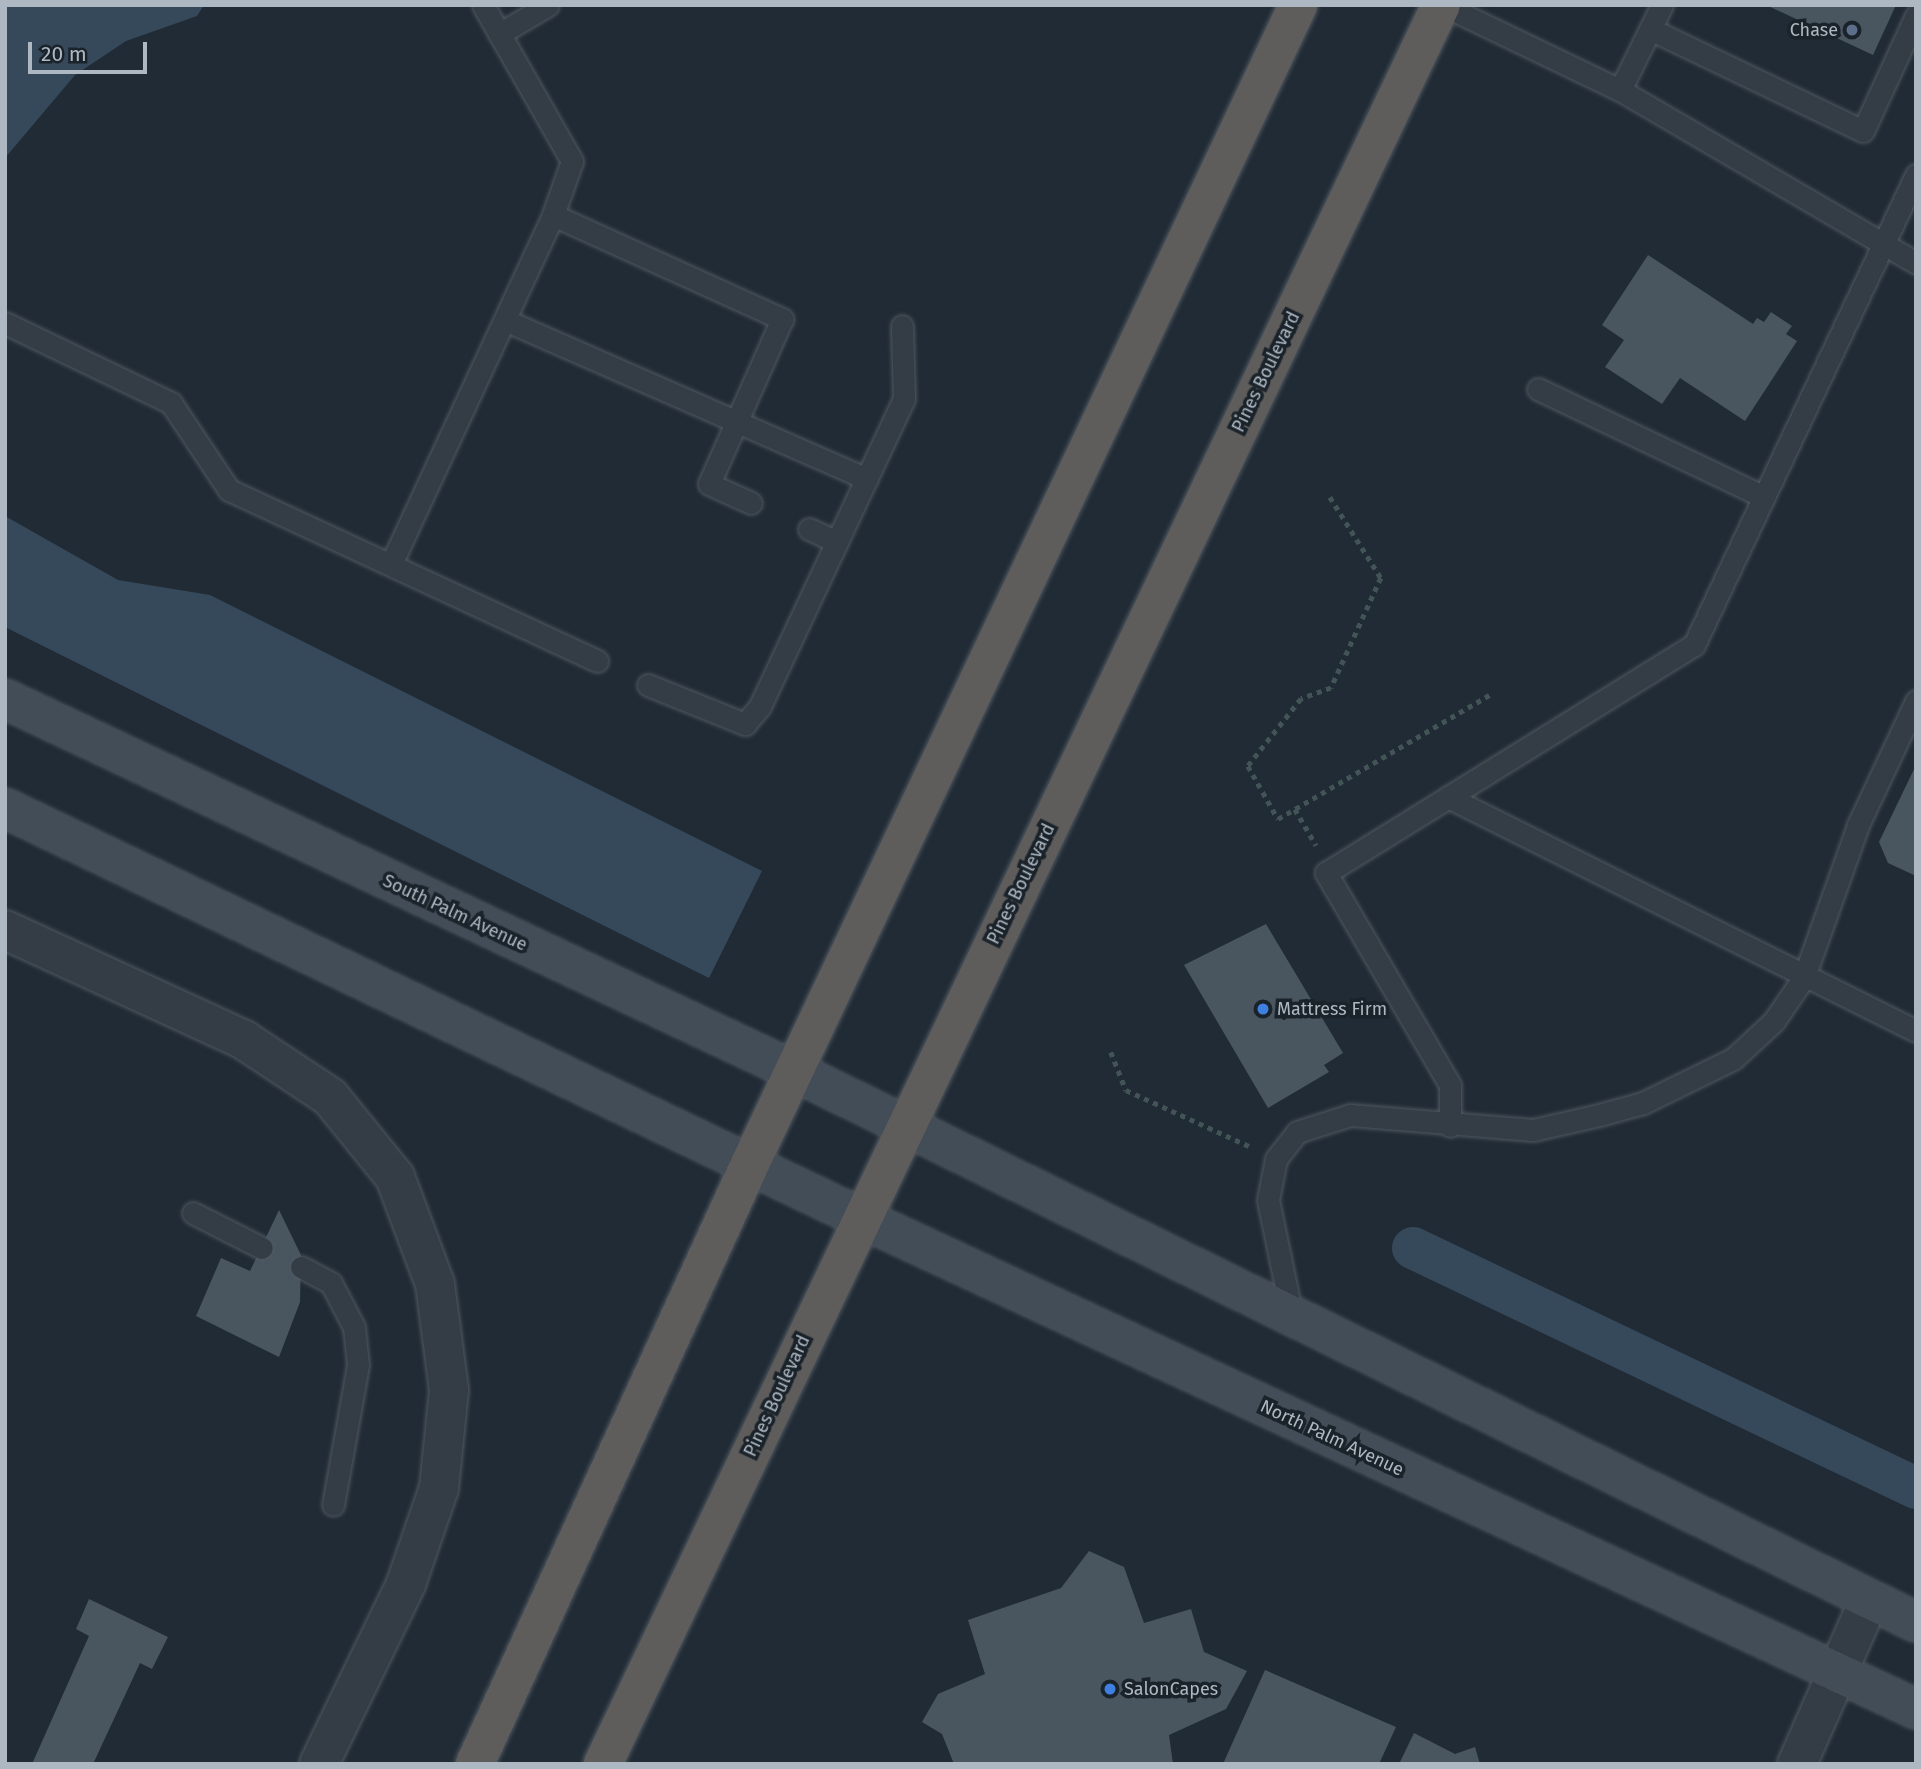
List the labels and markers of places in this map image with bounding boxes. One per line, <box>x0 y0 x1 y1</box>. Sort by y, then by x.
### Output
place label: Chase <box>1790 19 1838 41</box>
marker: Chase <box>1844 22 1860 38</box>
place label: Mattress Firm <box>1277 998 1387 1020</box>
marker: Mattress Firm <box>1255 1001 1271 1017</box>
place label: SalonCapes <box>1124 1678 1218 1700</box>
marker: SalonCapes <box>1102 1681 1118 1697</box>

